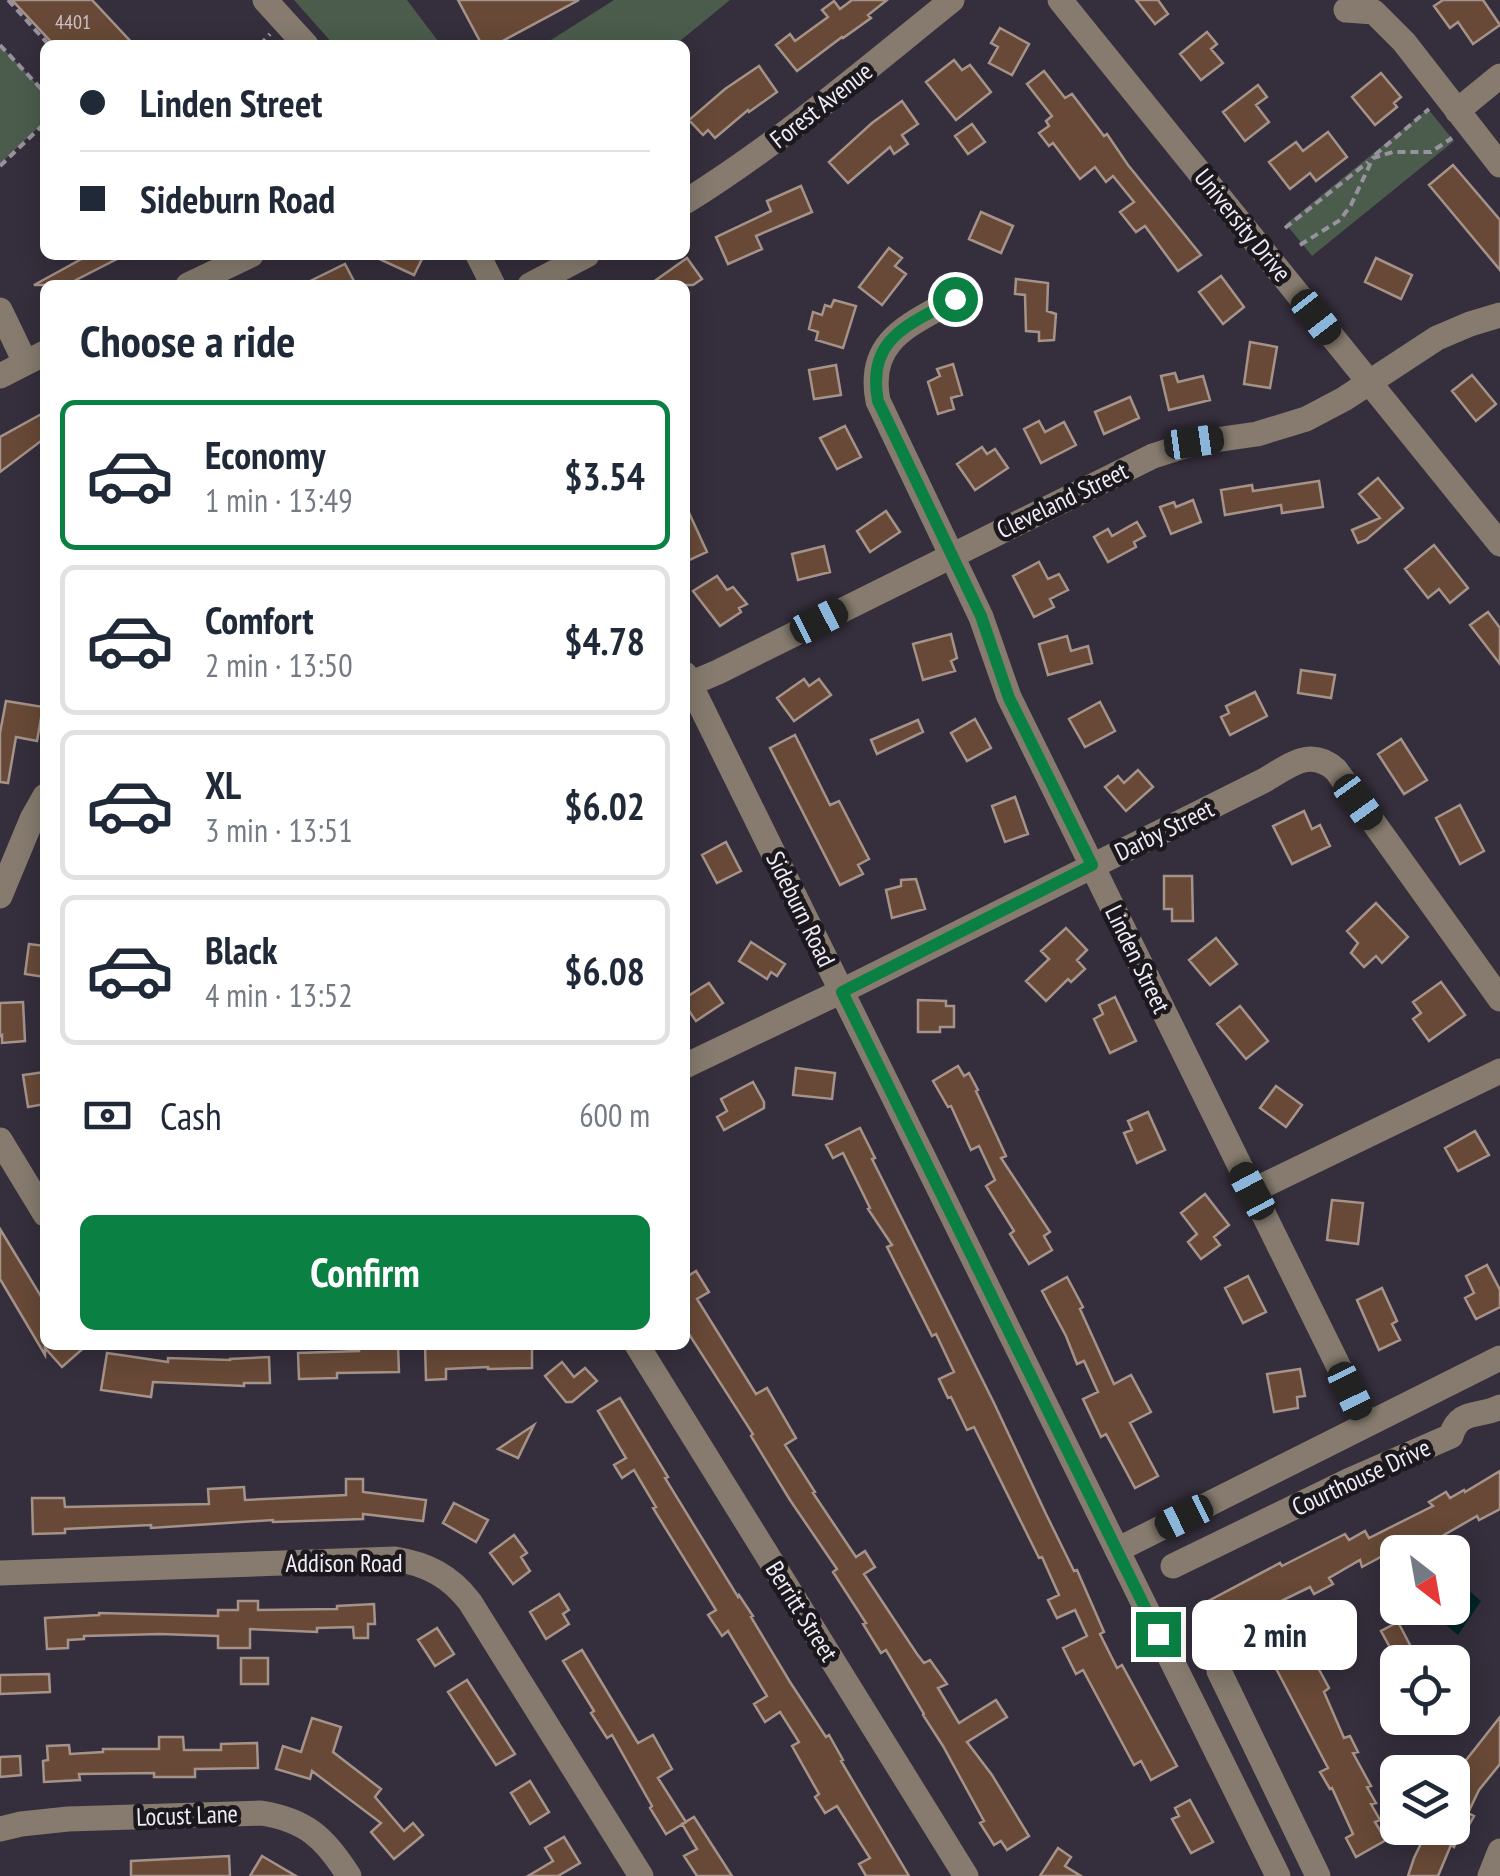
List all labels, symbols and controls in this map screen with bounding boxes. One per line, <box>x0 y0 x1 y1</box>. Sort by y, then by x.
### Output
house number: 4401 <box>55 9 91 35</box>
street label: Forest Avenue <box>763 55 879 155</box>
text: Linden Street <box>140 78 322 127</box>
street label: University Drive <box>1188 162 1298 288</box>
text: Sideburn Road <box>140 174 335 223</box>
route start <box>933 277 978 322</box>
car <box>1286 284 1346 350</box>
text: Choose a ride <box>80 311 295 369</box>
car <box>1162 423 1226 461</box>
icon: car <box>85 430 175 520</box>
text: Economy <box>205 430 325 479</box>
text: $3.54 <box>564 451 645 500</box>
street label: Cleveland Street <box>991 454 1133 545</box>
text: 1 min · 13:49 <box>205 479 353 521</box>
car <box>785 594 853 648</box>
icon: car <box>85 595 175 685</box>
text: Comfort <box>205 595 314 644</box>
text: $4.78 <box>564 616 645 665</box>
text: 2 min · 13:50 <box>205 644 353 686</box>
icon: car <box>85 760 175 850</box>
text: XL <box>205 760 241 809</box>
car <box>1328 769 1388 835</box>
text: $6.02 <box>564 781 645 830</box>
street label: Darby Street <box>1109 792 1219 868</box>
text: 3 min · 13:51 <box>205 809 353 851</box>
street label: Sideburn Road <box>759 846 843 972</box>
street label: Linden Street <box>1098 900 1178 1018</box>
icon: car <box>85 925 175 1015</box>
text: Black <box>205 925 278 974</box>
text: $6.08 <box>564 946 645 995</box>
text: 4 min · 13:52 <box>205 974 353 1016</box>
icon: cash <box>80 1088 135 1143</box>
text: Cash <box>160 1091 222 1140</box>
text: 600 m <box>579 1094 650 1136</box>
car <box>1225 1157 1279 1225</box>
button: Confirm <box>80 1215 650 1330</box>
car <box>1323 1357 1377 1425</box>
street label: Courthouse Drive <box>1287 1431 1435 1523</box>
car <box>1150 1490 1218 1544</box>
north arrow <box>1380 1535 1470 1625</box>
map controls <box>1380 1535 1470 1845</box>
street label: Addison Road <box>285 1547 403 1579</box>
street label: Berritt Street <box>759 1555 845 1667</box>
callout: 2 min <box>1193 1599 1358 1669</box>
route end <box>1136 1612 1181 1657</box>
text: 2 min <box>1242 1614 1307 1656</box>
button: locate <box>1380 1645 1470 1735</box>
button: layers <box>1380 1755 1470 1845</box>
street label: Locust Lane <box>136 1797 238 1833</box>

